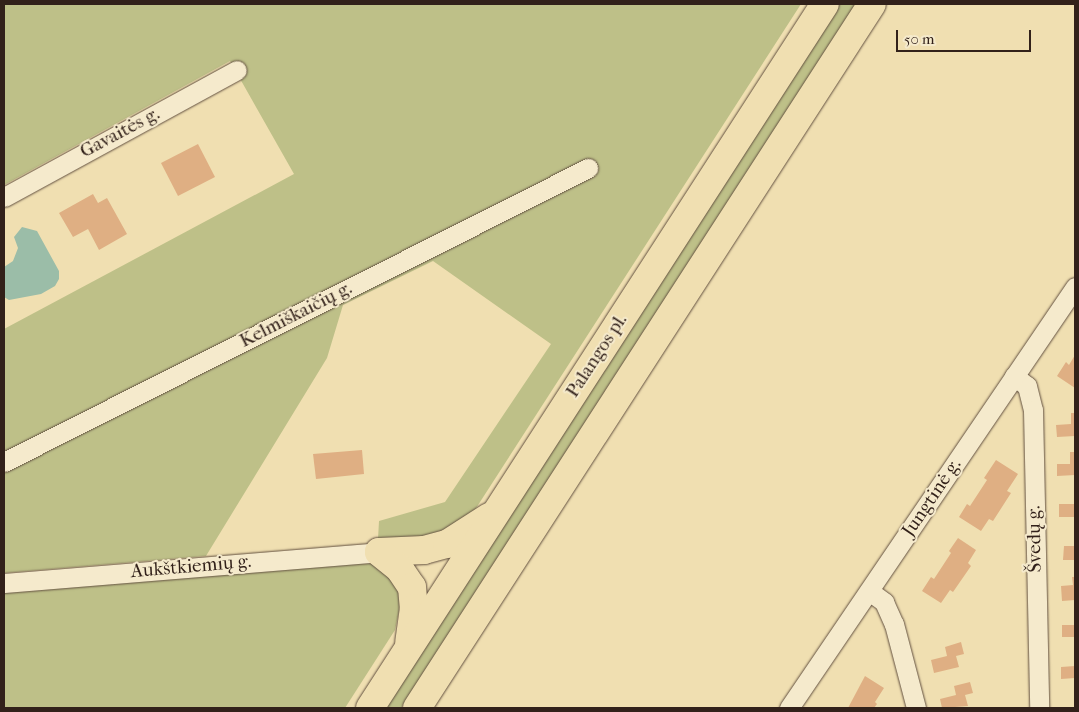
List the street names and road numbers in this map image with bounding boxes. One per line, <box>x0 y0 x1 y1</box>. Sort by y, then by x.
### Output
street label: Gavaitės g. <box>76 103 164 163</box>
street label: Kelmiškaičių g. <box>236 277 356 353</box>
street label: Palangos pl. <box>562 310 632 402</box>
street label: Jungtinė g. <box>897 454 967 542</box>
street label: Švedų g. <box>1023 505 1047 573</box>
street label: Aukštkiemių g. <box>130 550 252 584</box>

